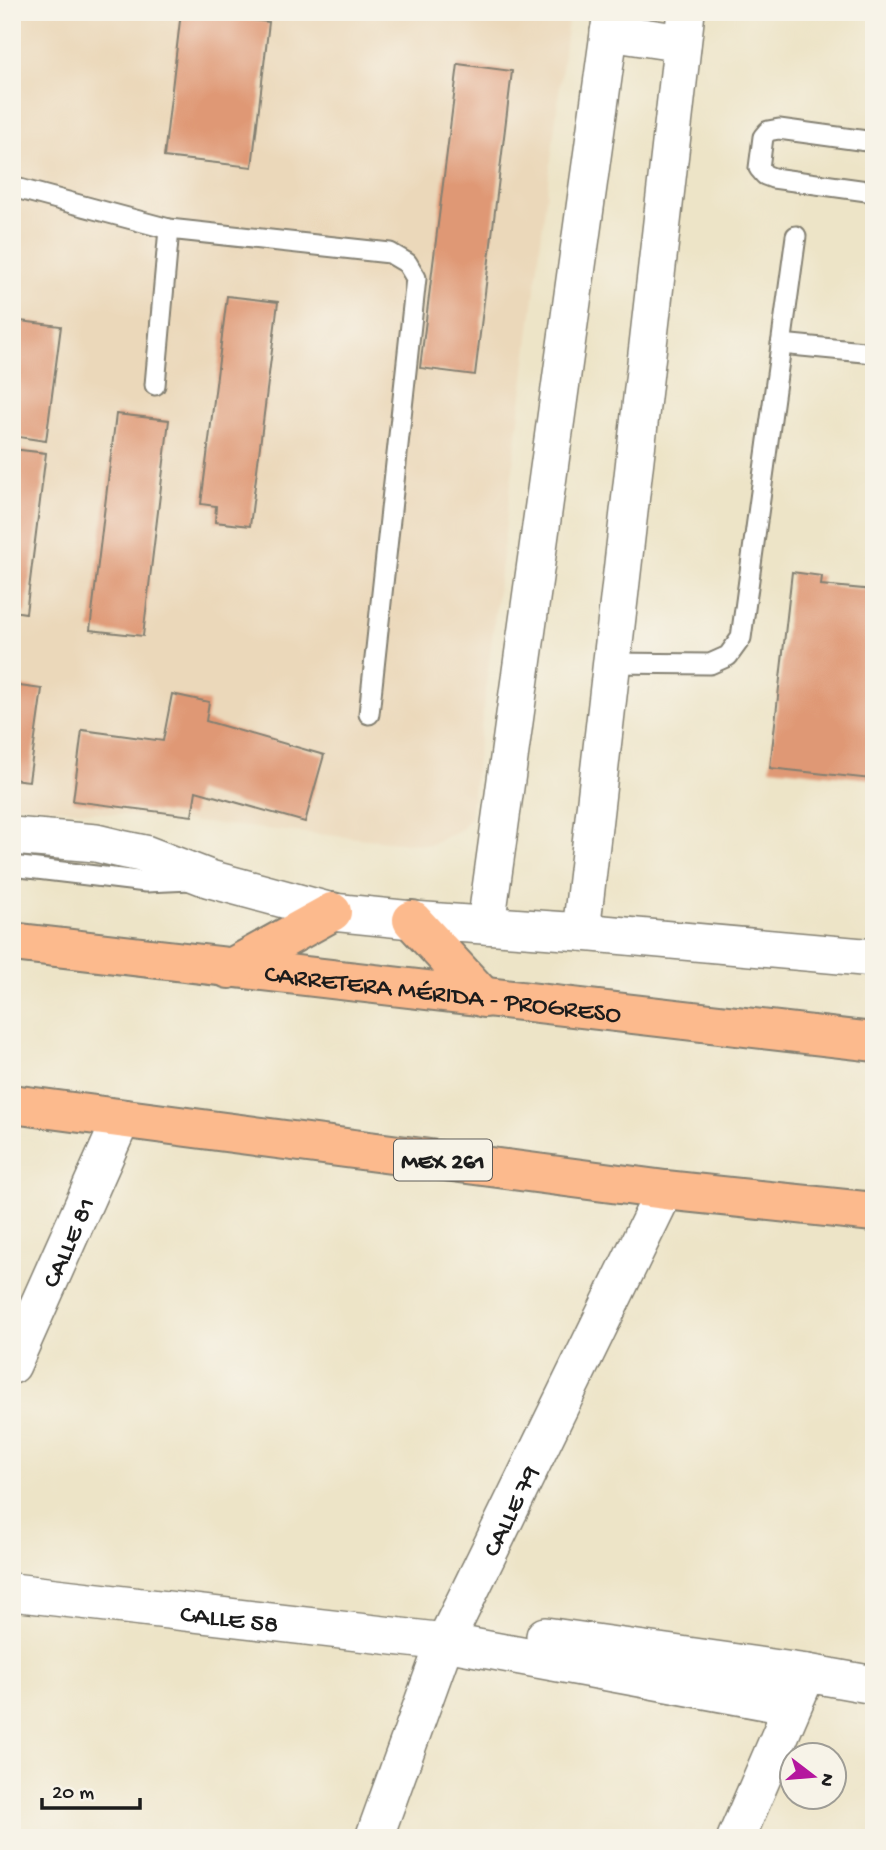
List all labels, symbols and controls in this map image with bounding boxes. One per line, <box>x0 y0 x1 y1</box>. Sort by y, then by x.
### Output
street label: CARRETERA MÉRIDA - PROGRESO <box>263 960 623 1033</box>
road number: MEX 261 <box>394 1140 492 1180</box>
street label: CALLE 81 <box>37 1194 105 1293</box>
street label: CALLE 79 <box>478 1462 548 1563</box>
street label: CALLE 58 <box>178 1601 280 1643</box>
north arrow <box>778 1742 848 1812</box>
scale bar <box>42 1766 140 1810</box>
text: N <box>813 1771 839 1789</box>
text: 20 m <box>52 1782 94 1807</box>

